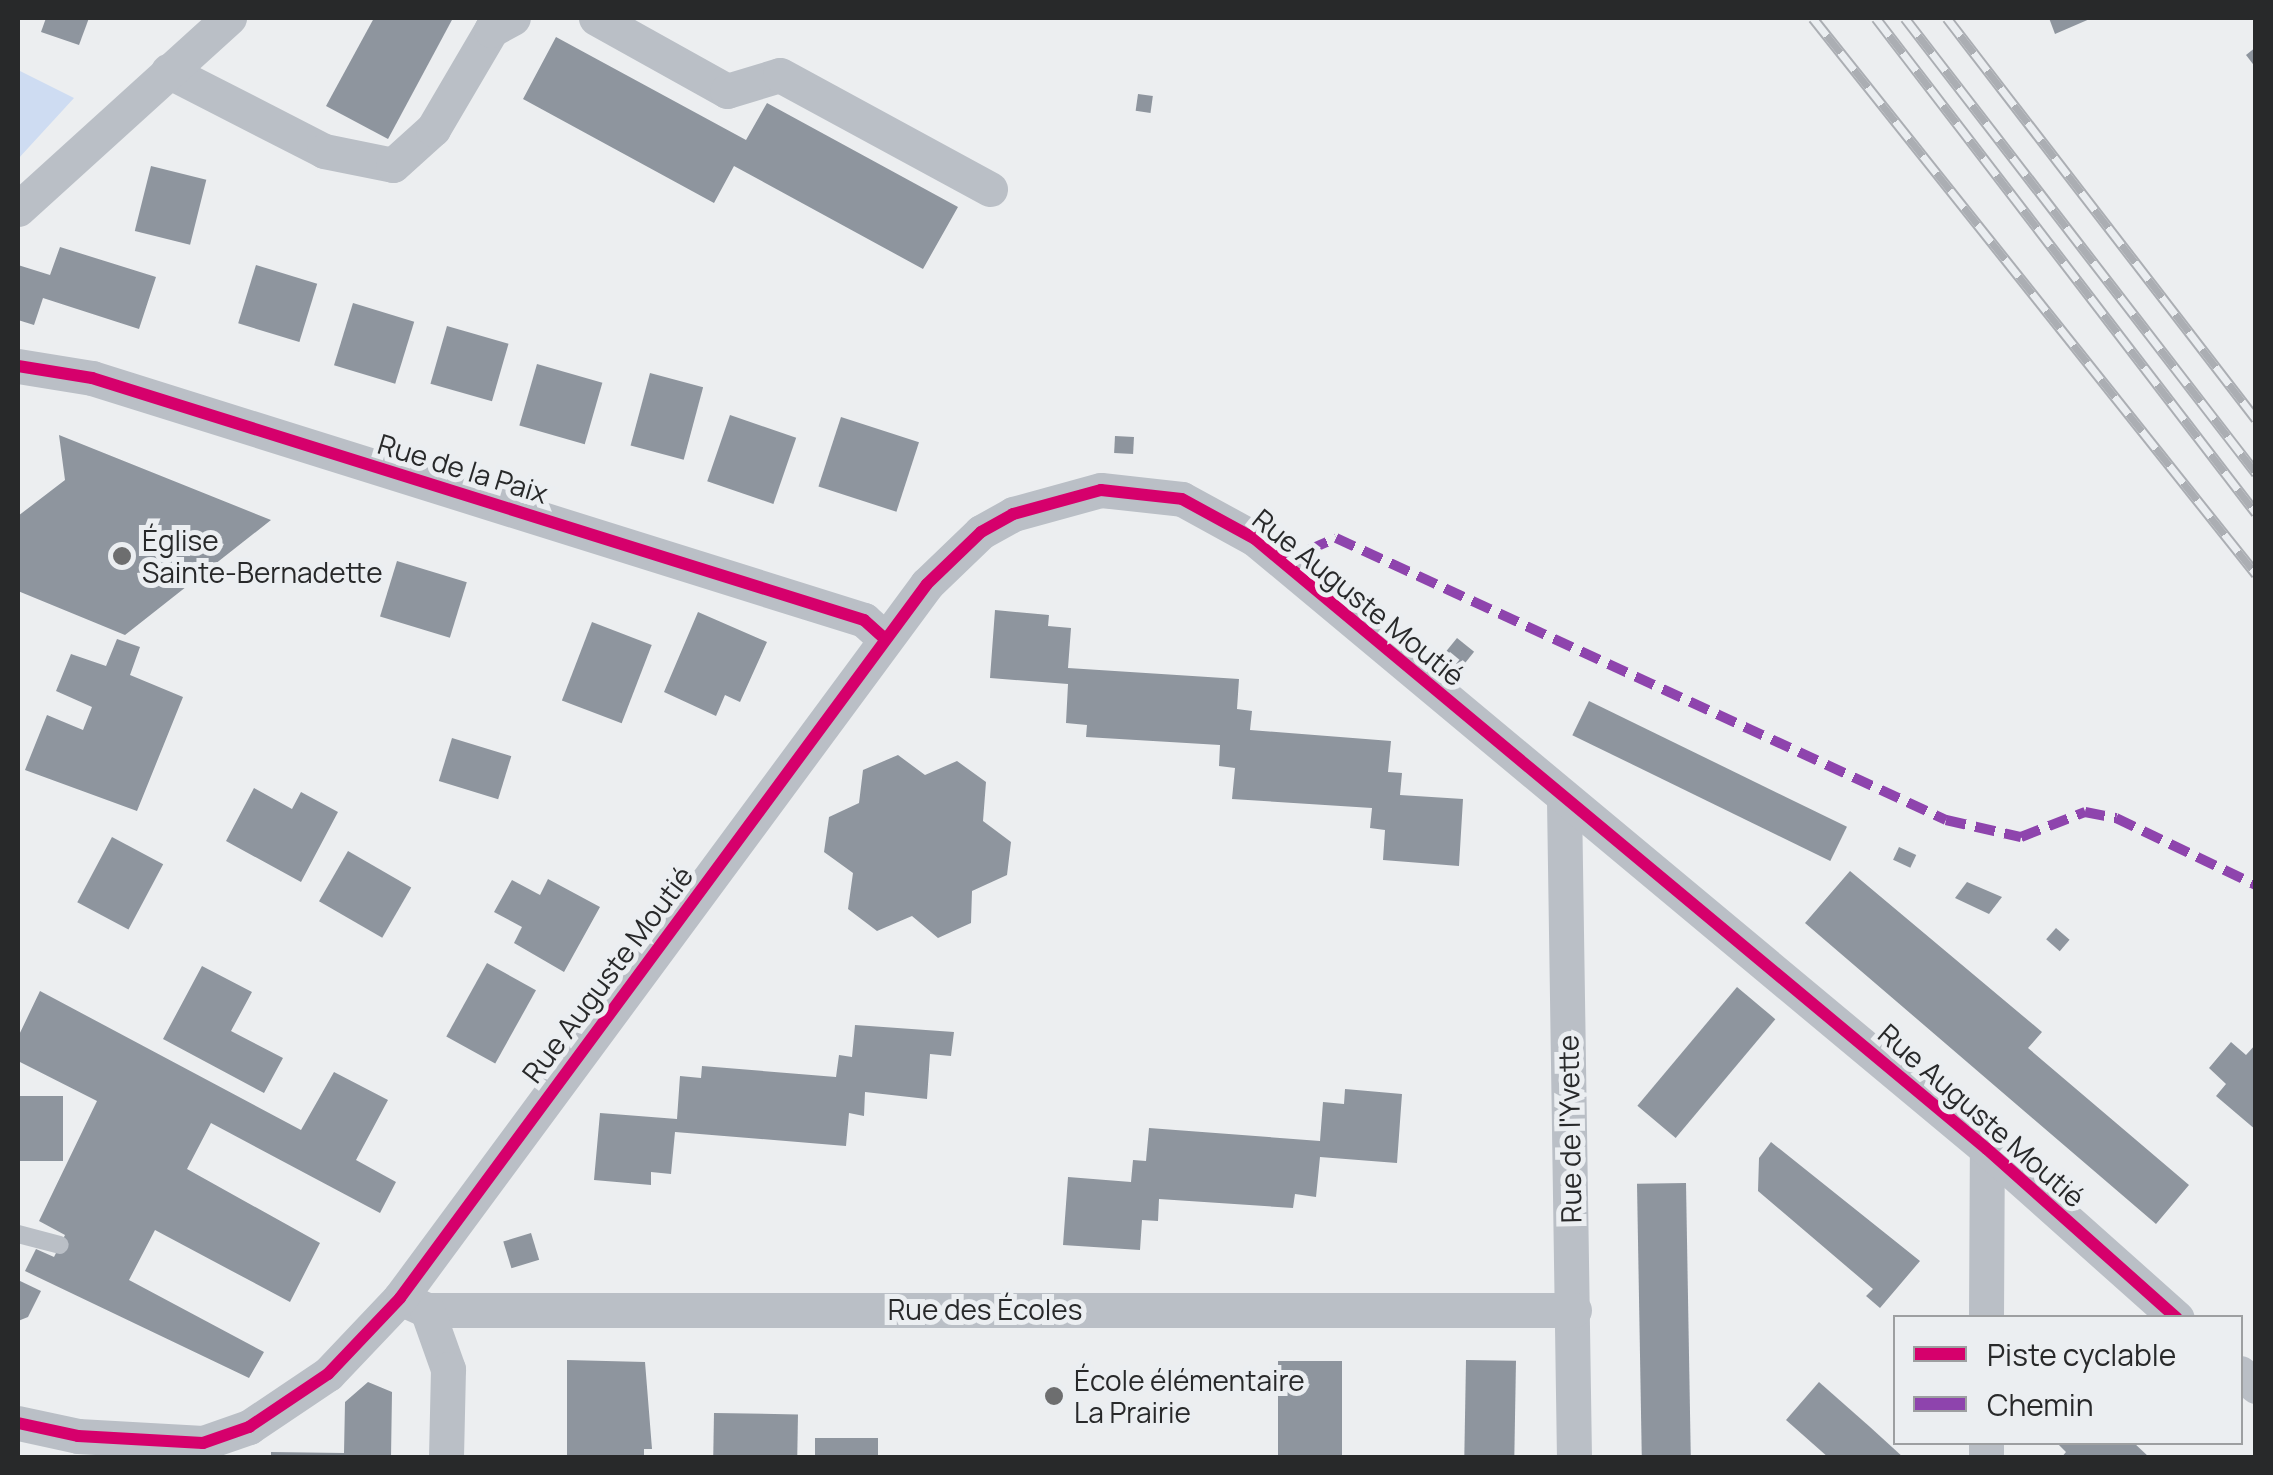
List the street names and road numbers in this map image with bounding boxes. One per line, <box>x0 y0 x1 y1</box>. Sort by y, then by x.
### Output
street label: Rue de la Paix <box>374 426 552 510</box>
street label: Rue Auguste Moutié <box>1247 502 1471 692</box>
street label: Rue Auguste Moutié <box>515 859 699 1089</box>
street label: Rue Auguste Moutié <box>1872 1016 2092 1214</box>
street label: Rue de l'Yvette <box>1551 1035 1587 1223</box>
street label: Rue des Écoles <box>888 1292 1082 1326</box>

